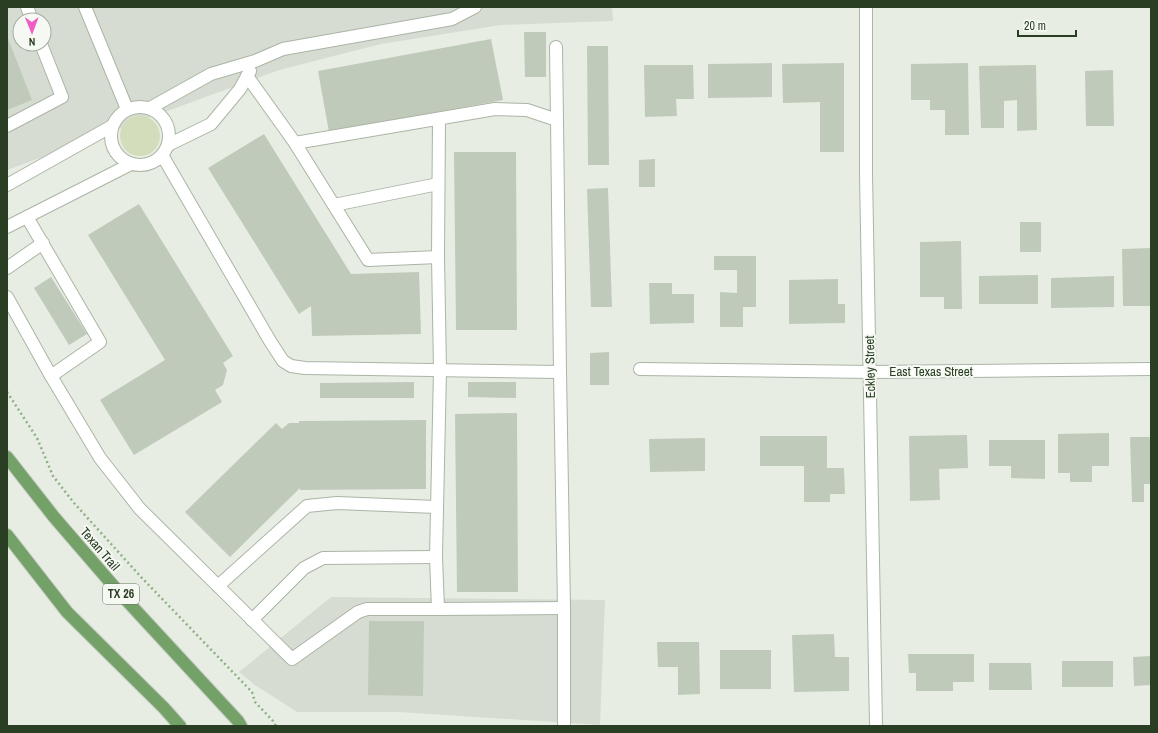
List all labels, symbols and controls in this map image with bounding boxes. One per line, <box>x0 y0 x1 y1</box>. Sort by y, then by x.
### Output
north arrow <box>12 12 52 52</box>
scale bar <box>1018 12 1076 38</box>
text: 20 m <box>1024 18 1046 34</box>
text: N <box>29 35 36 49</box>
street label: Eckley Street <box>861 335 879 399</box>
street label: East Texas Street <box>889 363 973 380</box>
street label: Texan Trail <box>76 524 124 574</box>
road number: TX 26 <box>103 584 139 604</box>

